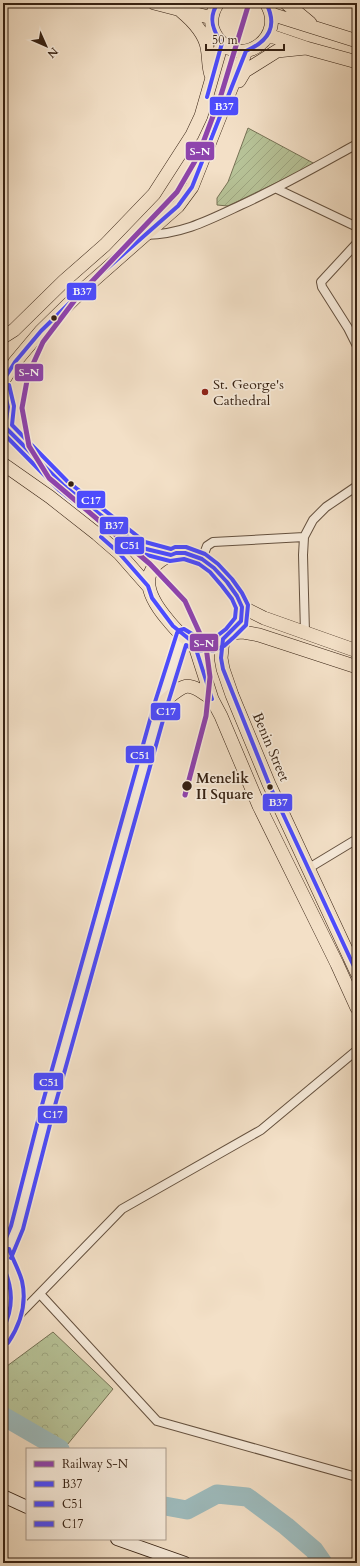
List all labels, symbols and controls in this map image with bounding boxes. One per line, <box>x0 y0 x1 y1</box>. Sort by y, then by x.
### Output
north arrow <box>26 26 66 66</box>
scale bar <box>206 26 284 52</box>
text: 50 m <box>212 32 239 48</box>
text: N <box>44 44 61 62</box>
line badge: B37 <box>209 96 239 116</box>
text: B37 <box>214 99 234 114</box>
line badge: S-N <box>185 141 215 161</box>
text: S-N <box>190 144 211 159</box>
line badge: B37 <box>66 282 97 301</box>
text: B37 <box>72 284 92 299</box>
unlabelled marker <box>49 313 59 323</box>
line badge: S-N <box>14 363 44 382</box>
text: S-N <box>19 365 40 380</box>
place label: St. George's Cathedral <box>213 375 284 410</box>
marker: St. George's Cathedral <box>200 387 210 397</box>
unlabelled marker <box>66 479 76 489</box>
line badge: C17 <box>76 490 106 509</box>
text: C17 <box>81 493 101 508</box>
line badge: B37 <box>99 516 129 535</box>
text: B37 <box>104 518 124 533</box>
line badge: C51 <box>114 536 145 555</box>
text: C51 <box>120 538 140 553</box>
line badge: S-N <box>189 633 219 652</box>
text: S-N <box>194 636 215 651</box>
line badge: C17 <box>150 702 181 721</box>
text: C17 <box>156 704 176 719</box>
street label: Benin Street <box>248 710 294 785</box>
line badge: C51 <box>125 745 155 764</box>
text: C51 <box>130 748 150 763</box>
place label: Menelik II Square <box>196 769 253 804</box>
marker: Menelik II Square <box>180 779 194 793</box>
unlabelled marker <box>265 782 275 792</box>
line badge: B37 <box>262 793 293 812</box>
text: B37 <box>268 795 288 810</box>
line badge: C51 <box>33 1072 64 1091</box>
text: C51 <box>39 1075 59 1090</box>
line badge: C17 <box>37 1105 68 1124</box>
text: C17 <box>43 1107 63 1122</box>
legend <box>26 1448 166 1540</box>
text: Railway S-N <box>62 1456 129 1472</box>
text: B37 <box>62 1476 82 1492</box>
text: C51 <box>62 1496 83 1512</box>
text: C17 <box>62 1516 83 1532</box>

